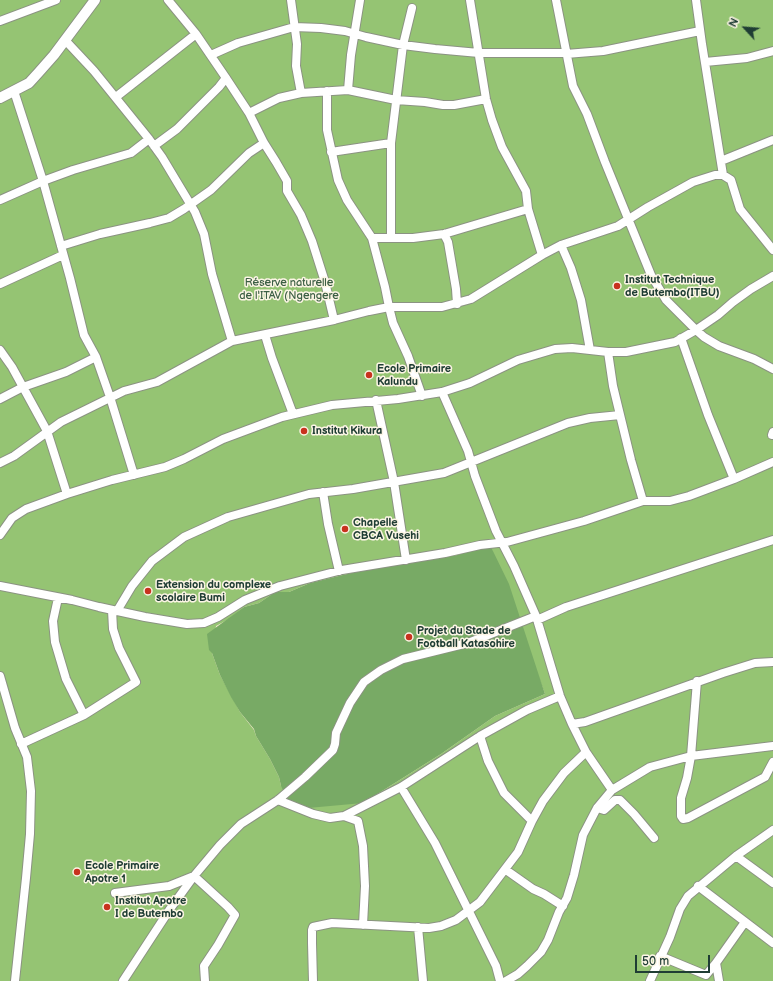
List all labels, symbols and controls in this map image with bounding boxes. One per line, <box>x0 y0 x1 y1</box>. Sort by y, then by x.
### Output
north arrow <box>725 8 765 48</box>
text: N <box>726 16 741 29</box>
place label: Institut Technique de Butembo(ITBU) <box>625 273 720 299</box>
park label: Réserve naturelle de l'ITAV (Ngengere <box>239 276 339 302</box>
marker: Institut Technique de Butembo(ITBU) <box>612 281 622 291</box>
place label: Ecole Primaire Kalundu <box>377 362 451 388</box>
marker: Ecole Primaire Kalundu <box>364 370 374 380</box>
place label: Institut Kikura <box>312 424 382 438</box>
marker: Institut Kikura <box>299 426 309 436</box>
place label: Chapelle CBCA Vusehi <box>353 516 419 542</box>
marker: Chapelle CBCA Vusehi <box>340 524 350 534</box>
place label: Extension du complexe scolaire Bumi <box>156 578 271 604</box>
marker: Extension du complexe scolaire Bumi <box>143 586 153 596</box>
place label: Projet du Stade de Football Katasohire <box>417 624 515 650</box>
marker: Projet du Stade de Football Katasohire <box>404 632 414 642</box>
place label: Ecole Primaire Apotre 1 <box>85 859 159 885</box>
marker: Ecole Primaire Apotre 1 <box>72 867 82 877</box>
place label: Institut Apotre I de Butembo <box>115 894 186 920</box>
marker: Institut Apotre I de Butembo <box>102 902 112 912</box>
scale bar <box>637 947 712 973</box>
text: 50 m <box>642 954 669 969</box>

